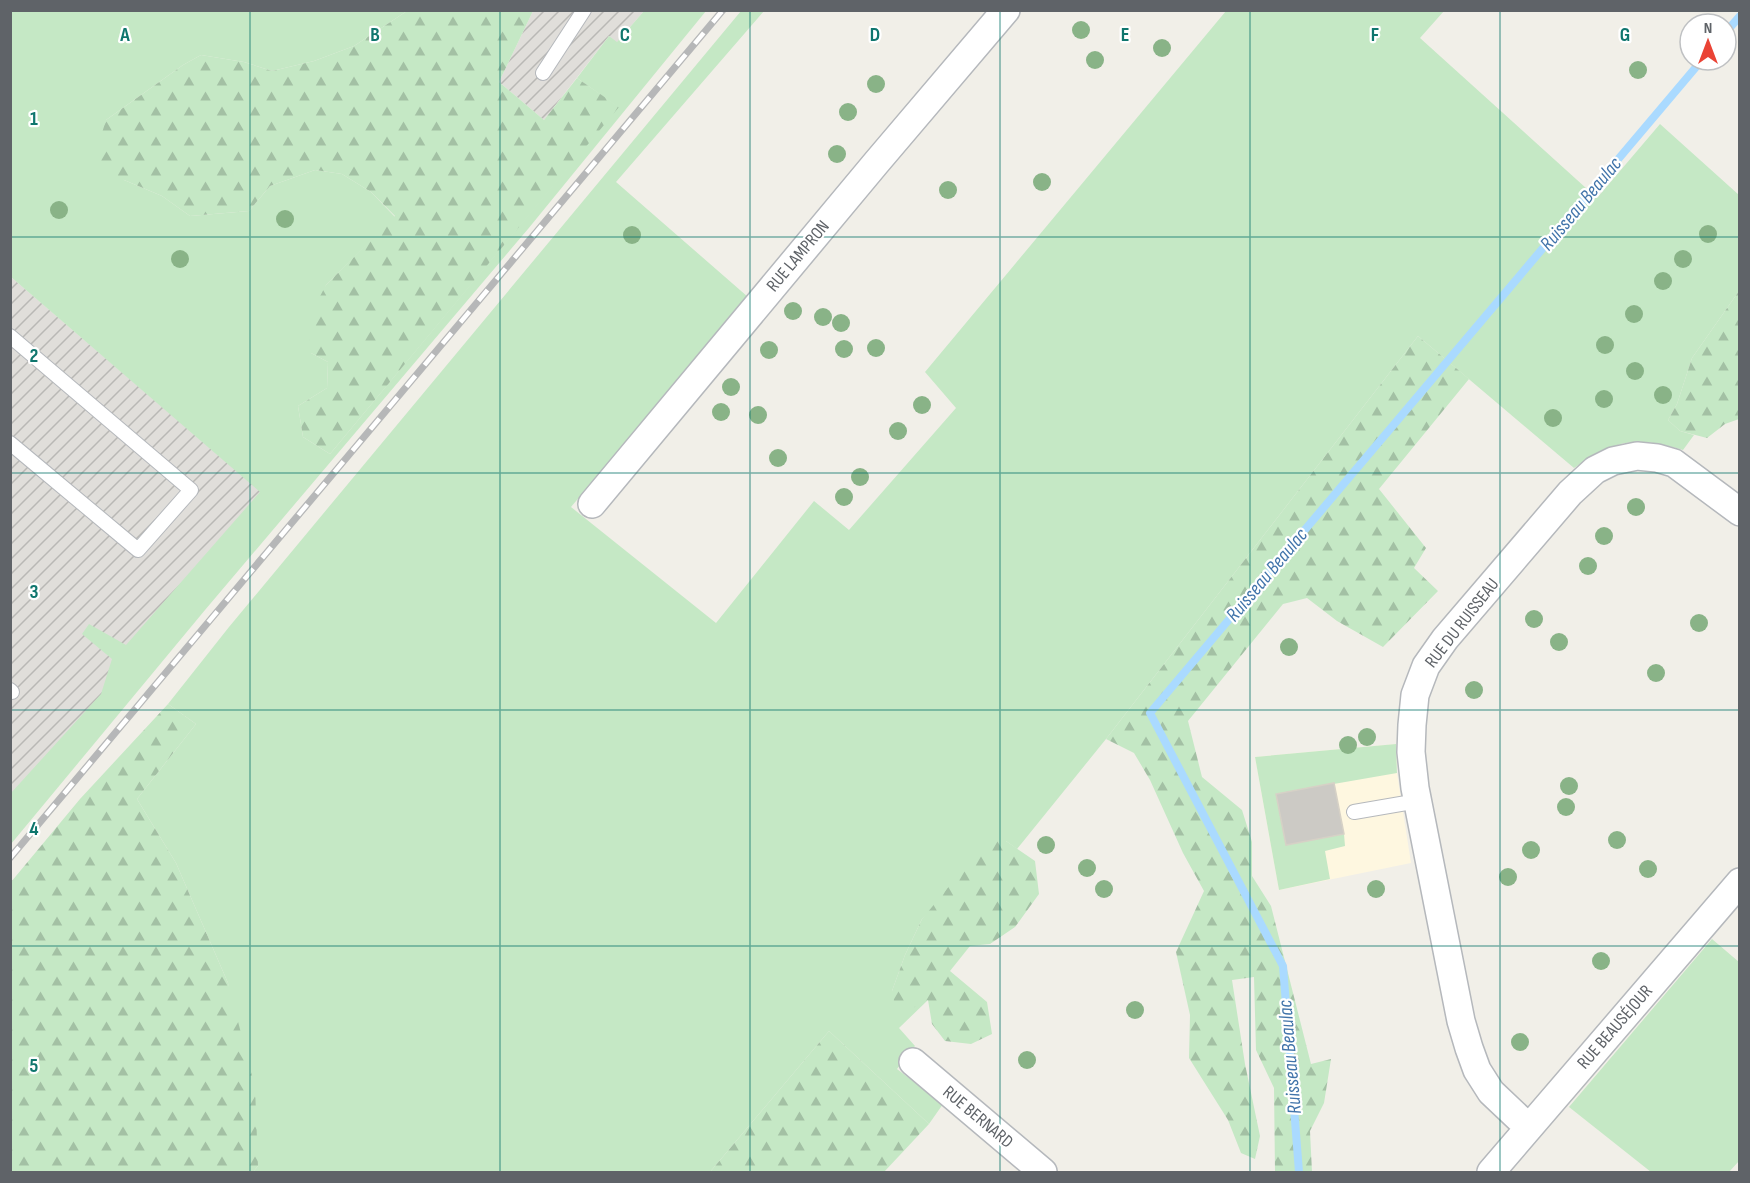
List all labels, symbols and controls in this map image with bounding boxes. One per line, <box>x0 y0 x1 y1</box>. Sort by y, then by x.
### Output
north arrow <box>1678 12 1738 72</box>
text: N <box>1704 19 1712 38</box>
text: A <box>119 23 130 47</box>
text: B <box>370 23 380 47</box>
text: C <box>620 23 630 47</box>
text: D <box>870 23 880 47</box>
text: E <box>1121 23 1129 47</box>
text: F <box>1371 23 1379 47</box>
text: G <box>1620 23 1630 47</box>
text: 1 <box>30 107 38 131</box>
water label: Ruisseau Beaulac <box>1535 152 1627 256</box>
street label: RUE LAMPRON <box>762 216 834 296</box>
text: 2 <box>30 344 38 368</box>
water label: Ruisseau Beaulac <box>1221 523 1313 627</box>
street label: RUE DU RUISSEAU <box>1421 574 1503 672</box>
text: 3 <box>30 580 39 604</box>
text: 4 <box>29 817 39 841</box>
street label: RUE BEAUSÉJOUR <box>1573 981 1657 1073</box>
water label: Ruisseau Beaulac <box>1273 999 1307 1115</box>
text: 5 <box>30 1054 39 1078</box>
street label: RUE BERNARD <box>939 1082 1017 1152</box>

